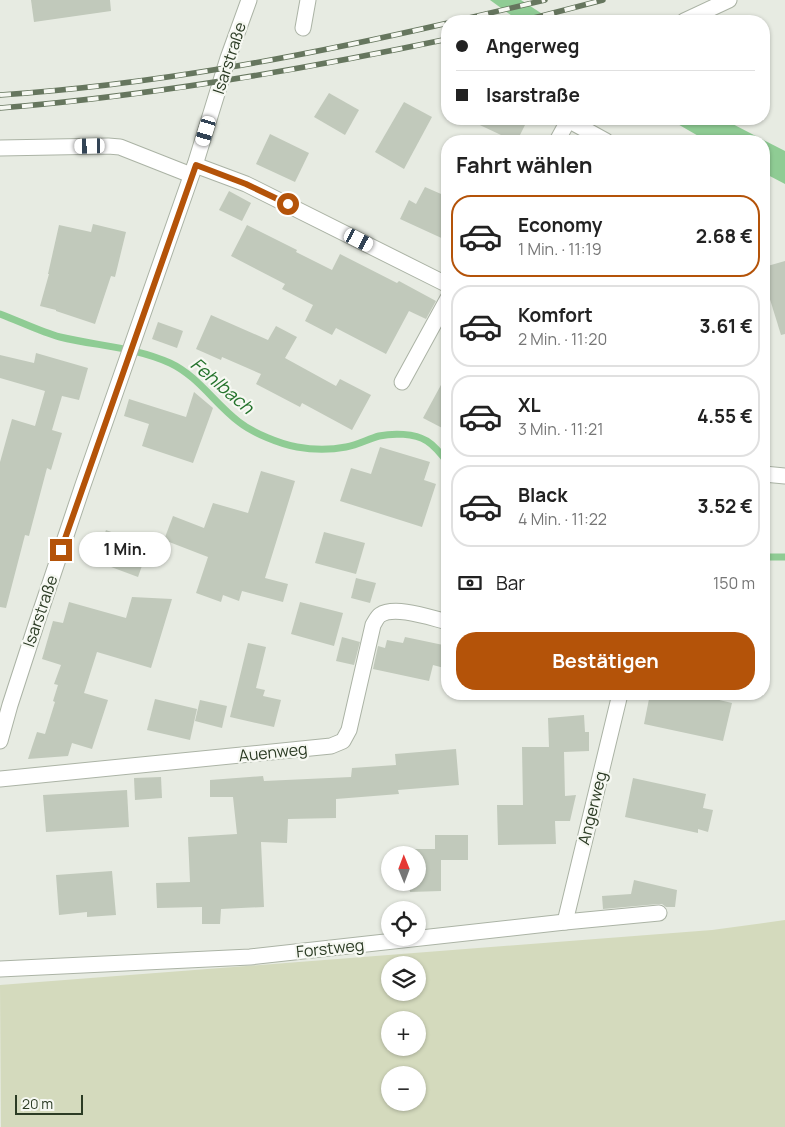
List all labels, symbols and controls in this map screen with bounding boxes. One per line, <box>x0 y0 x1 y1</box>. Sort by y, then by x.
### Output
street label: Isarstraße <box>207 19 251 97</box>
text: Angerweg <box>486 33 579 59</box>
text: Isarstraße <box>486 82 580 108</box>
car <box>194 114 217 148</box>
car <box>74 138 105 154</box>
text: Fahrt wählen <box>456 150 593 180</box>
route start <box>277 193 299 215</box>
text: Economy <box>518 212 602 238</box>
icon: car <box>458 214 503 259</box>
text: 2.68 € <box>696 223 753 249</box>
car <box>342 227 375 253</box>
text: 1 Min. · 11:19 <box>518 238 602 260</box>
text: Komfort <box>518 302 593 328</box>
icon: car <box>458 304 503 349</box>
text: 3.61 € <box>700 313 753 339</box>
text: 2 Min. · 11:20 <box>518 328 607 350</box>
water label: Fehlbach <box>186 352 260 420</box>
text: XL <box>518 392 541 418</box>
icon: car <box>458 394 503 439</box>
text: 4.55 € <box>697 403 753 429</box>
text: 3 Min. · 11:21 <box>518 418 603 440</box>
text: Black <box>518 482 567 508</box>
icon: car <box>458 484 503 529</box>
text: 3.52 € <box>697 493 753 519</box>
text: 4 Min. · 11:22 <box>518 508 607 530</box>
callout: 1 Min. <box>78 532 171 568</box>
text: 1 Min. <box>103 538 147 560</box>
route end <box>50 539 72 561</box>
icon: cash <box>456 569 484 597</box>
text: Bar <box>496 570 525 596</box>
street label: Isarstraße <box>17 572 63 650</box>
text: 150 m <box>713 572 755 594</box>
button: Bestätigen <box>456 632 755 690</box>
street label: Auenweg <box>238 737 308 767</box>
street label: Angerweg <box>572 769 612 847</box>
north arrow <box>381 846 426 891</box>
map controls <box>381 846 426 1111</box>
button: locate <box>381 901 426 946</box>
street label: Forstweg <box>295 933 365 963</box>
button: layers <box>381 956 426 1001</box>
button: + <box>381 1011 426 1056</box>
button: − <box>381 1066 426 1111</box>
scale bar <box>15 1092 82 1115</box>
text: 20 m <box>22 1094 53 1113</box>

